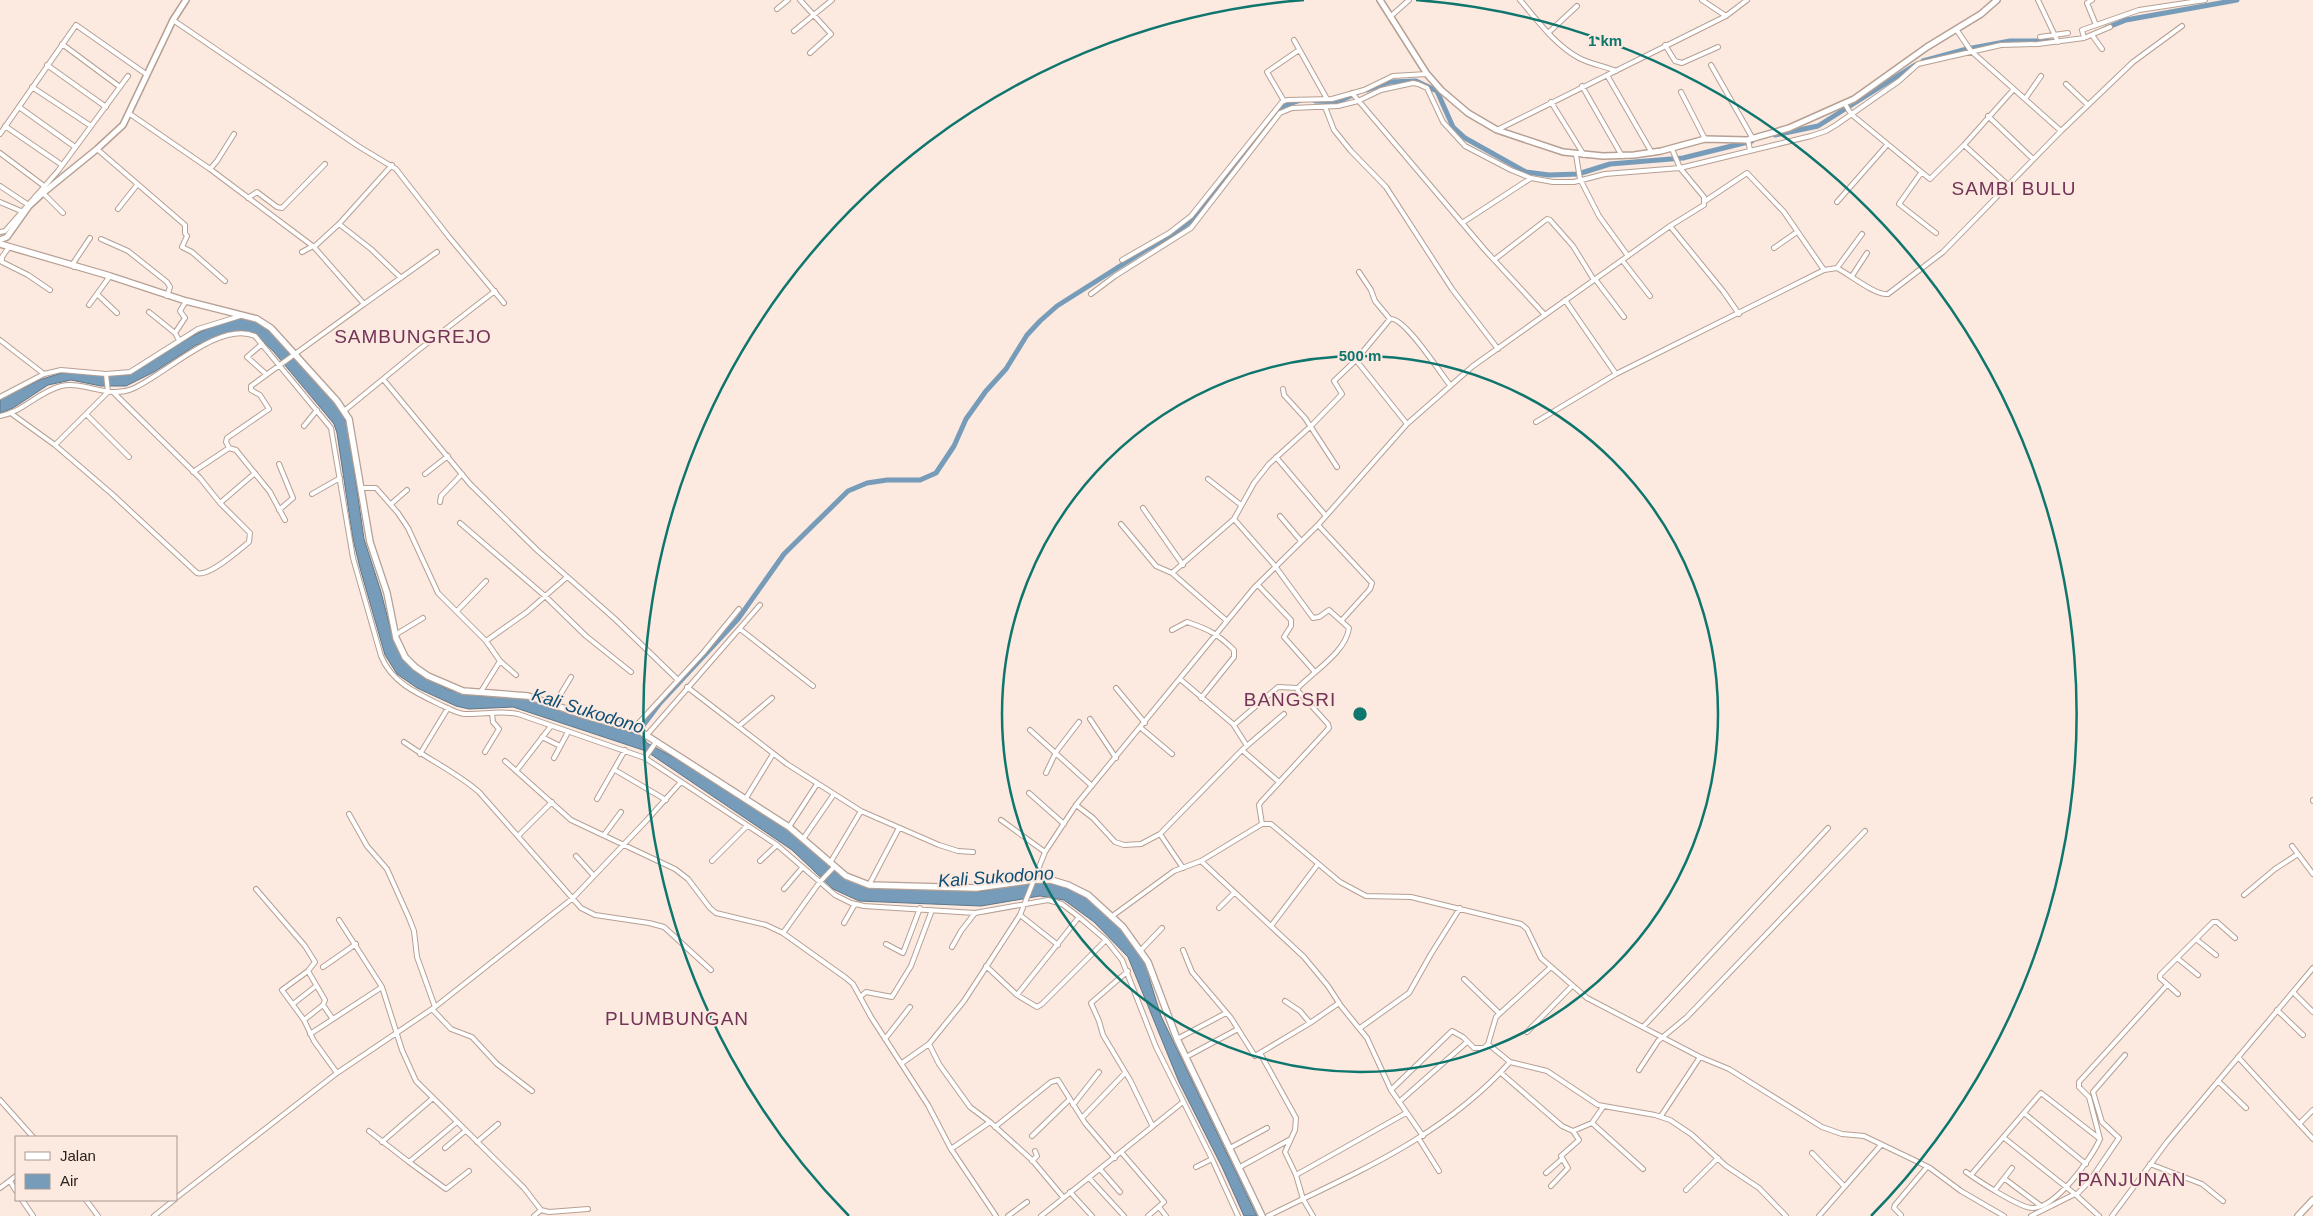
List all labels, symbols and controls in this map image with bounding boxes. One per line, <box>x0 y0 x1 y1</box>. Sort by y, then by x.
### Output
text: 1 km <box>1588 32 1622 49</box>
district label: SAMBI BULU <box>1951 178 2077 199</box>
district label: SAMBUNGREJO <box>334 326 492 347</box>
text: 500 m <box>1339 347 1381 364</box>
water label: Kali Sukodono <box>530 684 646 738</box>
district label: BANGSRI <box>1244 689 1336 710</box>
centre of rings <box>1351 705 1369 723</box>
water label: Kali Sukodono <box>937 863 1055 891</box>
district label: PLUMBUNGAN <box>605 1008 749 1029</box>
legend <box>15 1136 178 1201</box>
text: Jalan <box>60 1147 96 1164</box>
district label: PANJUNAN <box>2078 1169 2187 1190</box>
text: Air <box>60 1172 78 1189</box>

